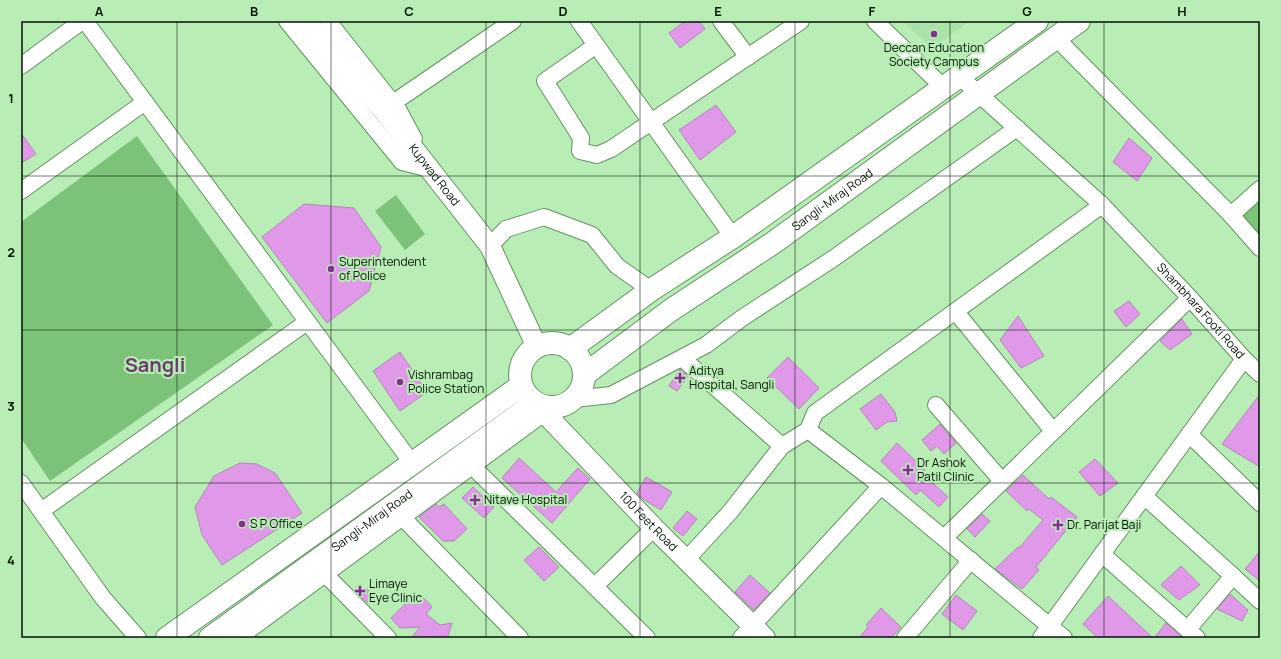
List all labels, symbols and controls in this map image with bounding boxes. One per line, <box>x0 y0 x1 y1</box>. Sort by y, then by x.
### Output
text: A <box>95 2 104 20</box>
text: B <box>250 2 258 20</box>
text: C <box>404 2 414 20</box>
text: D <box>558 2 568 20</box>
text: E <box>714 2 722 20</box>
text: F <box>869 2 876 20</box>
text: G <box>1022 2 1032 20</box>
text: H <box>1177 2 1187 20</box>
marker: Deccan Education Society Campus <box>929 29 939 39</box>
place label: Deccan Education Society Campus <box>884 39 984 70</box>
text: 1 <box>8 89 14 107</box>
street label: Kupwad Road <box>405 140 464 209</box>
street label: Sangli-Miraj Road <box>788 164 876 235</box>
text: 2 <box>7 243 15 261</box>
place label: Superintendent of Police <box>339 253 426 284</box>
street label: Shambhara Footi Road <box>1153 259 1249 362</box>
marker: Superintendent of Police <box>326 264 336 274</box>
district label: Sangli <box>125 351 185 378</box>
place label: Aditya Hospital, Sangli <box>689 362 774 393</box>
place label: Vishrambag Police Station <box>408 366 485 397</box>
marker: Aditya Hospital, Sangli <box>674 372 686 384</box>
marker: Vishrambag Police Station <box>395 377 405 387</box>
text: 3 <box>7 397 15 415</box>
place label: Dr Ashok Patil Clinic <box>917 454 975 485</box>
marker: Dr Ashok Patil Clinic <box>902 464 914 476</box>
street label: Sangli-Miraj Road <box>328 485 416 556</box>
street label: 100 Feet Road <box>616 488 682 555</box>
place label: Nitave Hospital <box>484 491 567 508</box>
marker: Nitave Hospital <box>469 494 481 506</box>
place label: S P Office <box>250 515 303 532</box>
place label: Dr. Parijat Baji <box>1067 516 1141 533</box>
marker: S P Office <box>237 519 247 529</box>
marker: Dr. Parijat Baji <box>1052 519 1064 531</box>
text: 4 <box>7 551 15 569</box>
place label: Limaye Eye Clinic <box>369 575 422 606</box>
marker: Limaye Eye Clinic <box>354 585 366 597</box>

